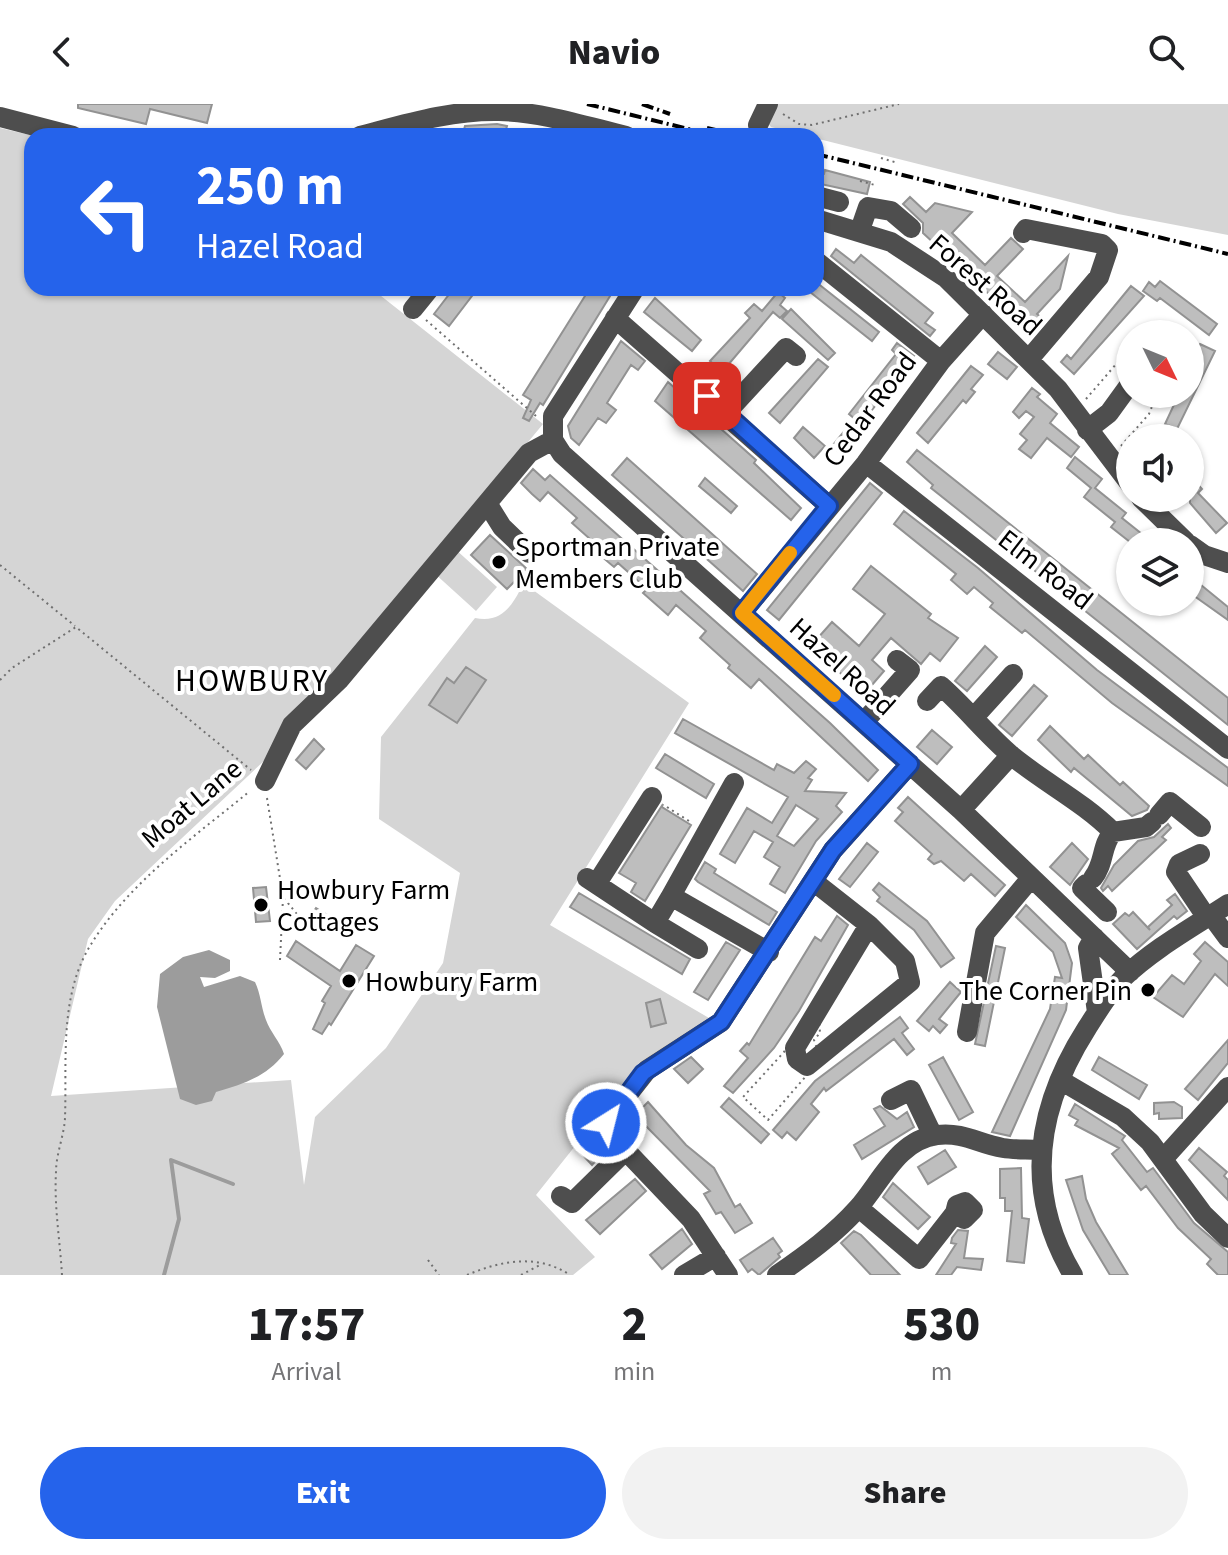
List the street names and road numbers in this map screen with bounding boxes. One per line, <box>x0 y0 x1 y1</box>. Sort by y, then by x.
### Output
street label: Forest Road <box>920 224 1051 345</box>
street label: Cedar Road <box>813 344 926 476</box>
street label: Elm Road <box>989 520 1101 620</box>
street label: Hazel Road <box>780 608 904 725</box>
street label: Moat Lane <box>132 750 251 858</box>

